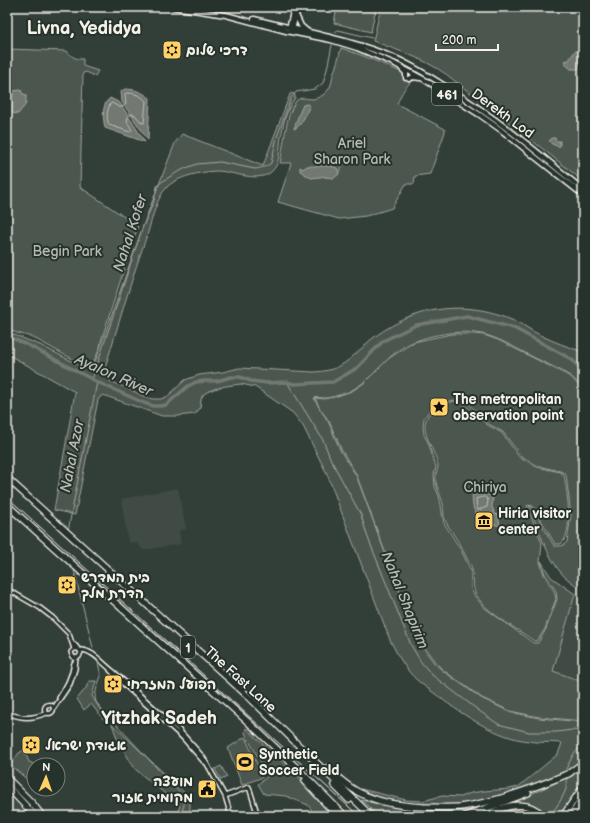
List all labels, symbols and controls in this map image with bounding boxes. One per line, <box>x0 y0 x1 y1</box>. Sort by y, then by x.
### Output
district label: Livna, Yedidya <box>27 18 141 39</box>
scale bar <box>436 26 498 52</box>
text: 200 m <box>442 33 476 48</box>
synagogue icon: דרכי שלום <box>161 39 183 61</box>
place label: דרכי שלום <box>186 42 248 59</box>
road number: 461 <box>432 83 462 105</box>
street label: Derekh Lod <box>468 85 537 142</box>
park label: Ariel Sharon Park <box>314 135 390 168</box>
water label: Nahal Kofer <box>109 190 152 274</box>
park label: Begin Park <box>32 243 102 260</box>
water label: Ayalon River <box>71 349 157 402</box>
place label: The metropolitan observation point <box>453 391 564 424</box>
place icon: The metropolitan observation point <box>428 396 450 418</box>
water label: Nahal Azor <box>56 416 89 494</box>
park label: Chiriya <box>463 479 507 496</box>
place label: Hiria visitor center <box>498 505 571 538</box>
museum icon: Hiria visitor center <box>473 510 495 532</box>
water label: Nahal Shapirim <box>376 549 433 652</box>
place label: בית המדרש הדרת מלך <box>81 569 150 602</box>
synagogue icon: בית המדרש הדרת מלך <box>56 574 78 596</box>
road number: 1 <box>181 636 195 658</box>
street label: The Fast Lane <box>201 643 280 716</box>
synagogue icon: הפועל המזרחי <box>102 673 124 695</box>
place label: הפועל המזרחי <box>127 676 216 693</box>
district label: Yitzhak Sadeh <box>101 708 217 729</box>
synagogue icon: אגודת ישראל <box>20 734 42 756</box>
place label: אגודת ישראל <box>45 737 127 754</box>
place label: Synthetic Soccer Field <box>259 746 339 779</box>
sports icon: Synthetic Soccer Field <box>234 751 256 773</box>
north arrow <box>26 757 66 797</box>
text: N <box>42 761 51 774</box>
place label: מועצה מקומית אזור <box>112 773 193 806</box>
public building icon: מועצה מקומית אזור <box>196 778 218 800</box>

